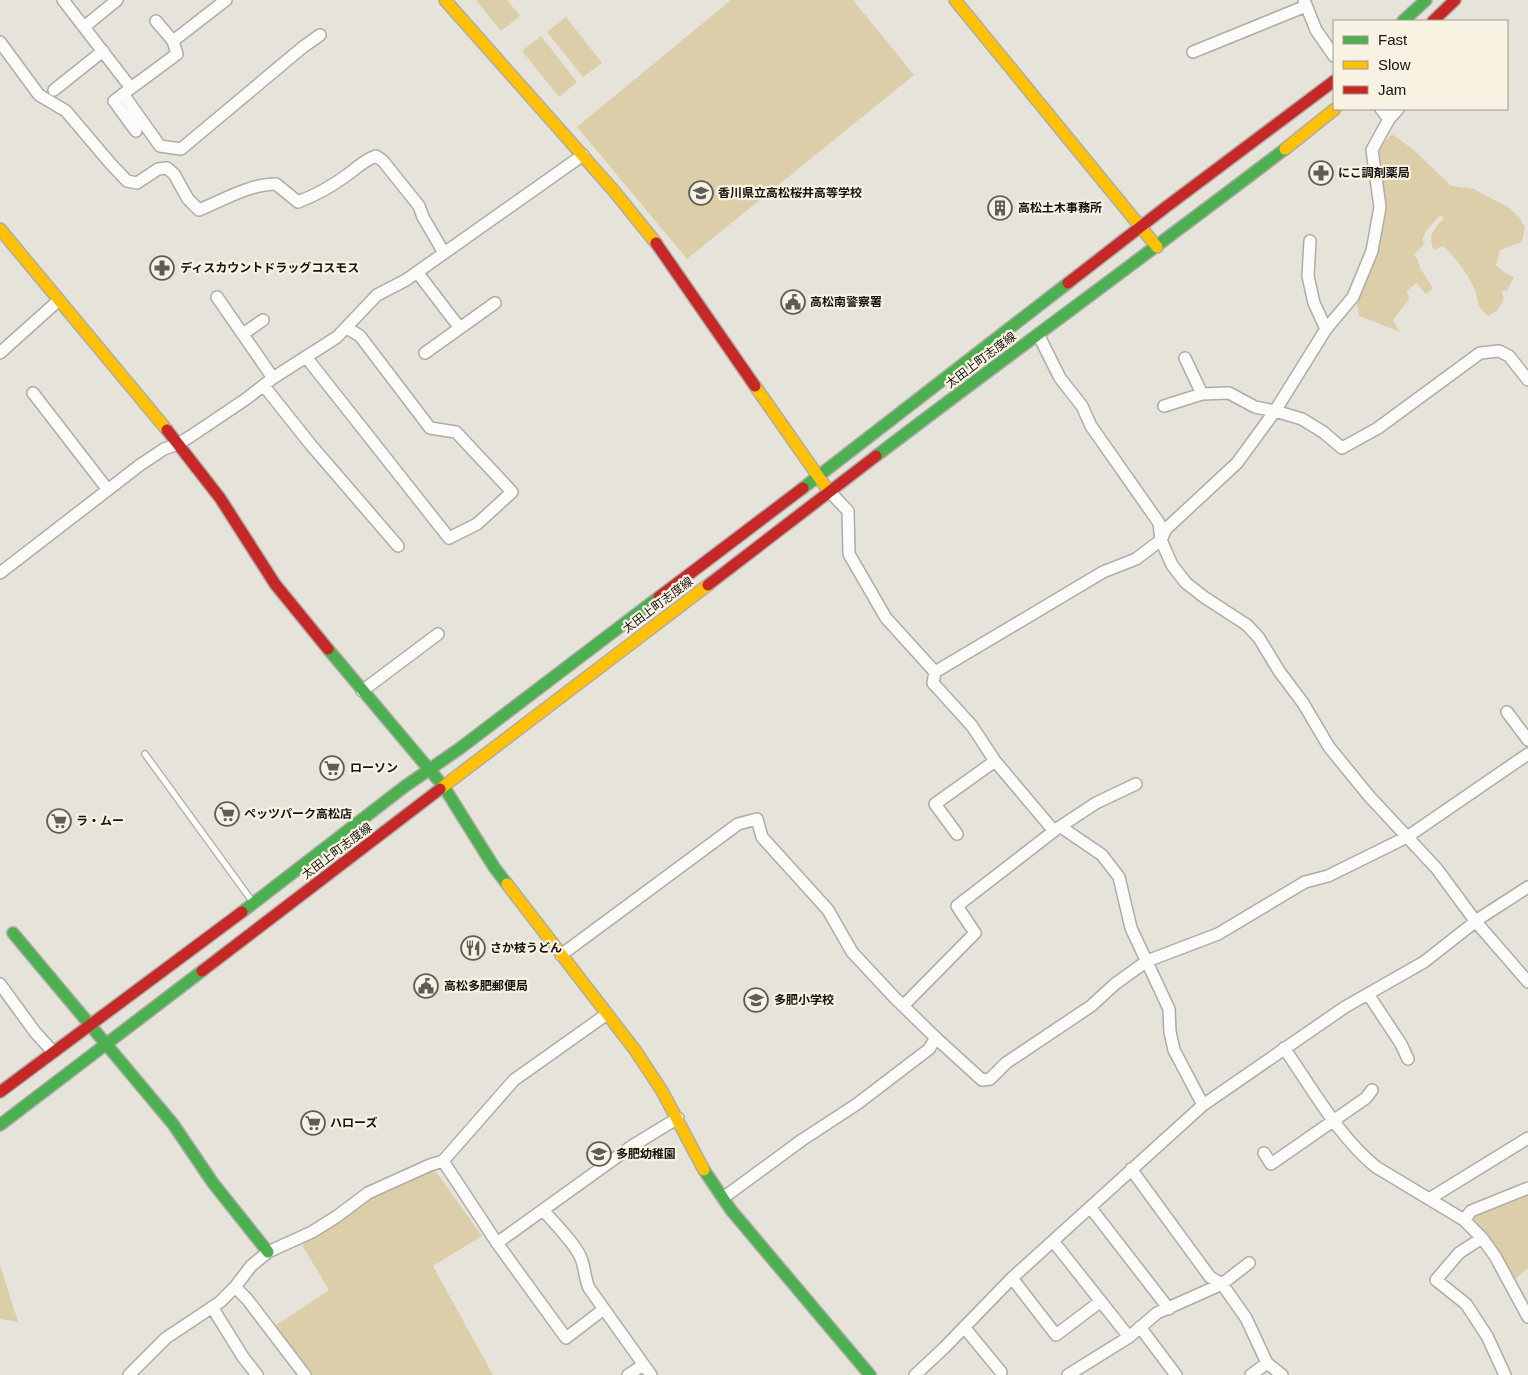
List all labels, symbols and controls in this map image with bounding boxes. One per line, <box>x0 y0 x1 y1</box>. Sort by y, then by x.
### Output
legend <box>1333 20 1508 110</box>
text: Fast <box>1378 31 1408 48</box>
text: Slow <box>1378 56 1411 73</box>
text: Jam <box>1378 81 1406 98</box>
pharmacy icon: にこ調剤薬局 <box>1308 160 1334 186</box>
place label: にこ調剤薬局 <box>1338 166 1410 180</box>
school or university icon: 香川県立高松桜井高等学校 <box>688 180 714 206</box>
place label: 香川県立高松桜井高等学校 <box>718 186 862 200</box>
building icon: 高松土木事務所 <box>987 195 1013 221</box>
place label: 高松土木事務所 <box>1018 201 1102 215</box>
pharmacy icon: ディスカウントドラッグコスモス <box>149 255 175 281</box>
place label: ディスカウントドラッグコスモス <box>180 261 359 275</box>
public building icon: 高松南警察署 <box>780 289 806 315</box>
place label: 高松南警察署 <box>810 295 882 309</box>
street label: 太田上町志度線 <box>943 329 1019 391</box>
street label: 太田上町志度線 <box>620 574 696 636</box>
supermarket icon: ローソン <box>319 755 345 781</box>
place label: ローソン <box>350 761 398 775</box>
supermarket icon: ペッツパーク高松店 <box>214 801 240 827</box>
place label: ペッツパーク高松店 <box>244 807 352 821</box>
supermarket icon: ラ・ムー <box>46 808 72 834</box>
place label: ラ・ムー <box>76 814 124 828</box>
street label: 太田上町志度線 <box>299 820 375 882</box>
restaurant icon: さか枝うどん <box>460 935 486 961</box>
place label: さか枝うどん <box>490 941 562 955</box>
public building icon: 高松多肥郵便局 <box>413 973 439 999</box>
place label: 高松多肥郵便局 <box>444 979 528 993</box>
school or university icon: 多肥小学校 <box>743 987 769 1013</box>
place label: 多肥小学校 <box>774 993 834 1007</box>
supermarket icon: ハローズ <box>300 1110 326 1136</box>
place label: ハローズ <box>330 1116 377 1130</box>
school or university icon: 多肥幼稚園 <box>586 1141 612 1167</box>
place label: 多肥幼稚園 <box>616 1147 676 1161</box>

